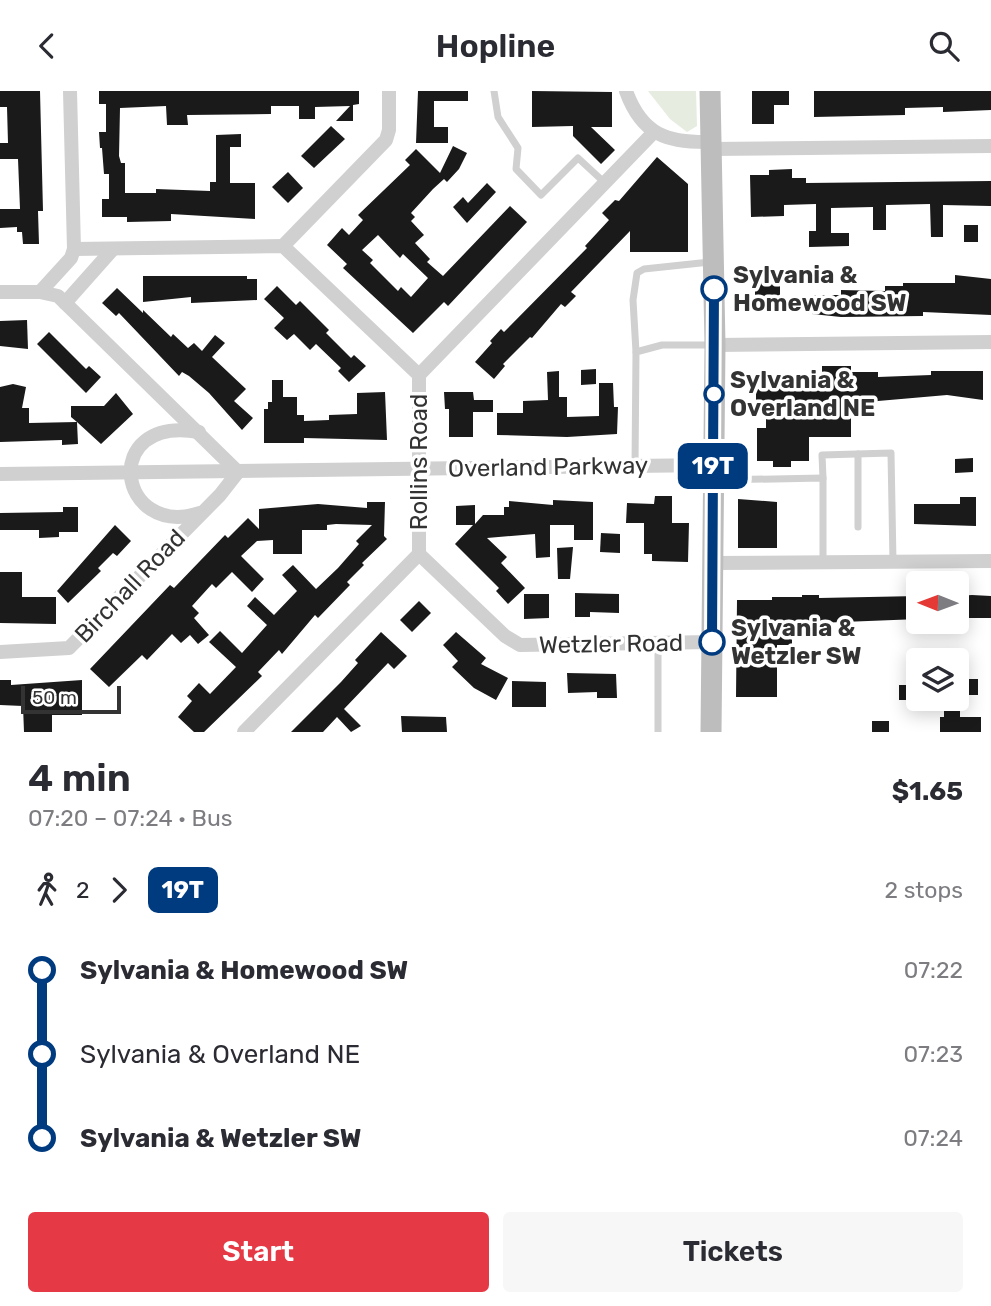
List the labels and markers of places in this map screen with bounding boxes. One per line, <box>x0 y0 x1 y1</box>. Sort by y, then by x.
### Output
place label: Sylvania & Homewood SW <box>733 261 906 317</box>
marker: Sylvania & Homewood SW <box>701 276 727 302</box>
place label: Sylvania & Overland NE <box>730 366 875 422</box>
marker: Sylvania & Overland NE <box>704 384 724 404</box>
place label: Sylvania & Wetzler SW <box>731 614 862 670</box>
marker: Sylvania & Wetzler SW <box>699 629 725 655</box>

